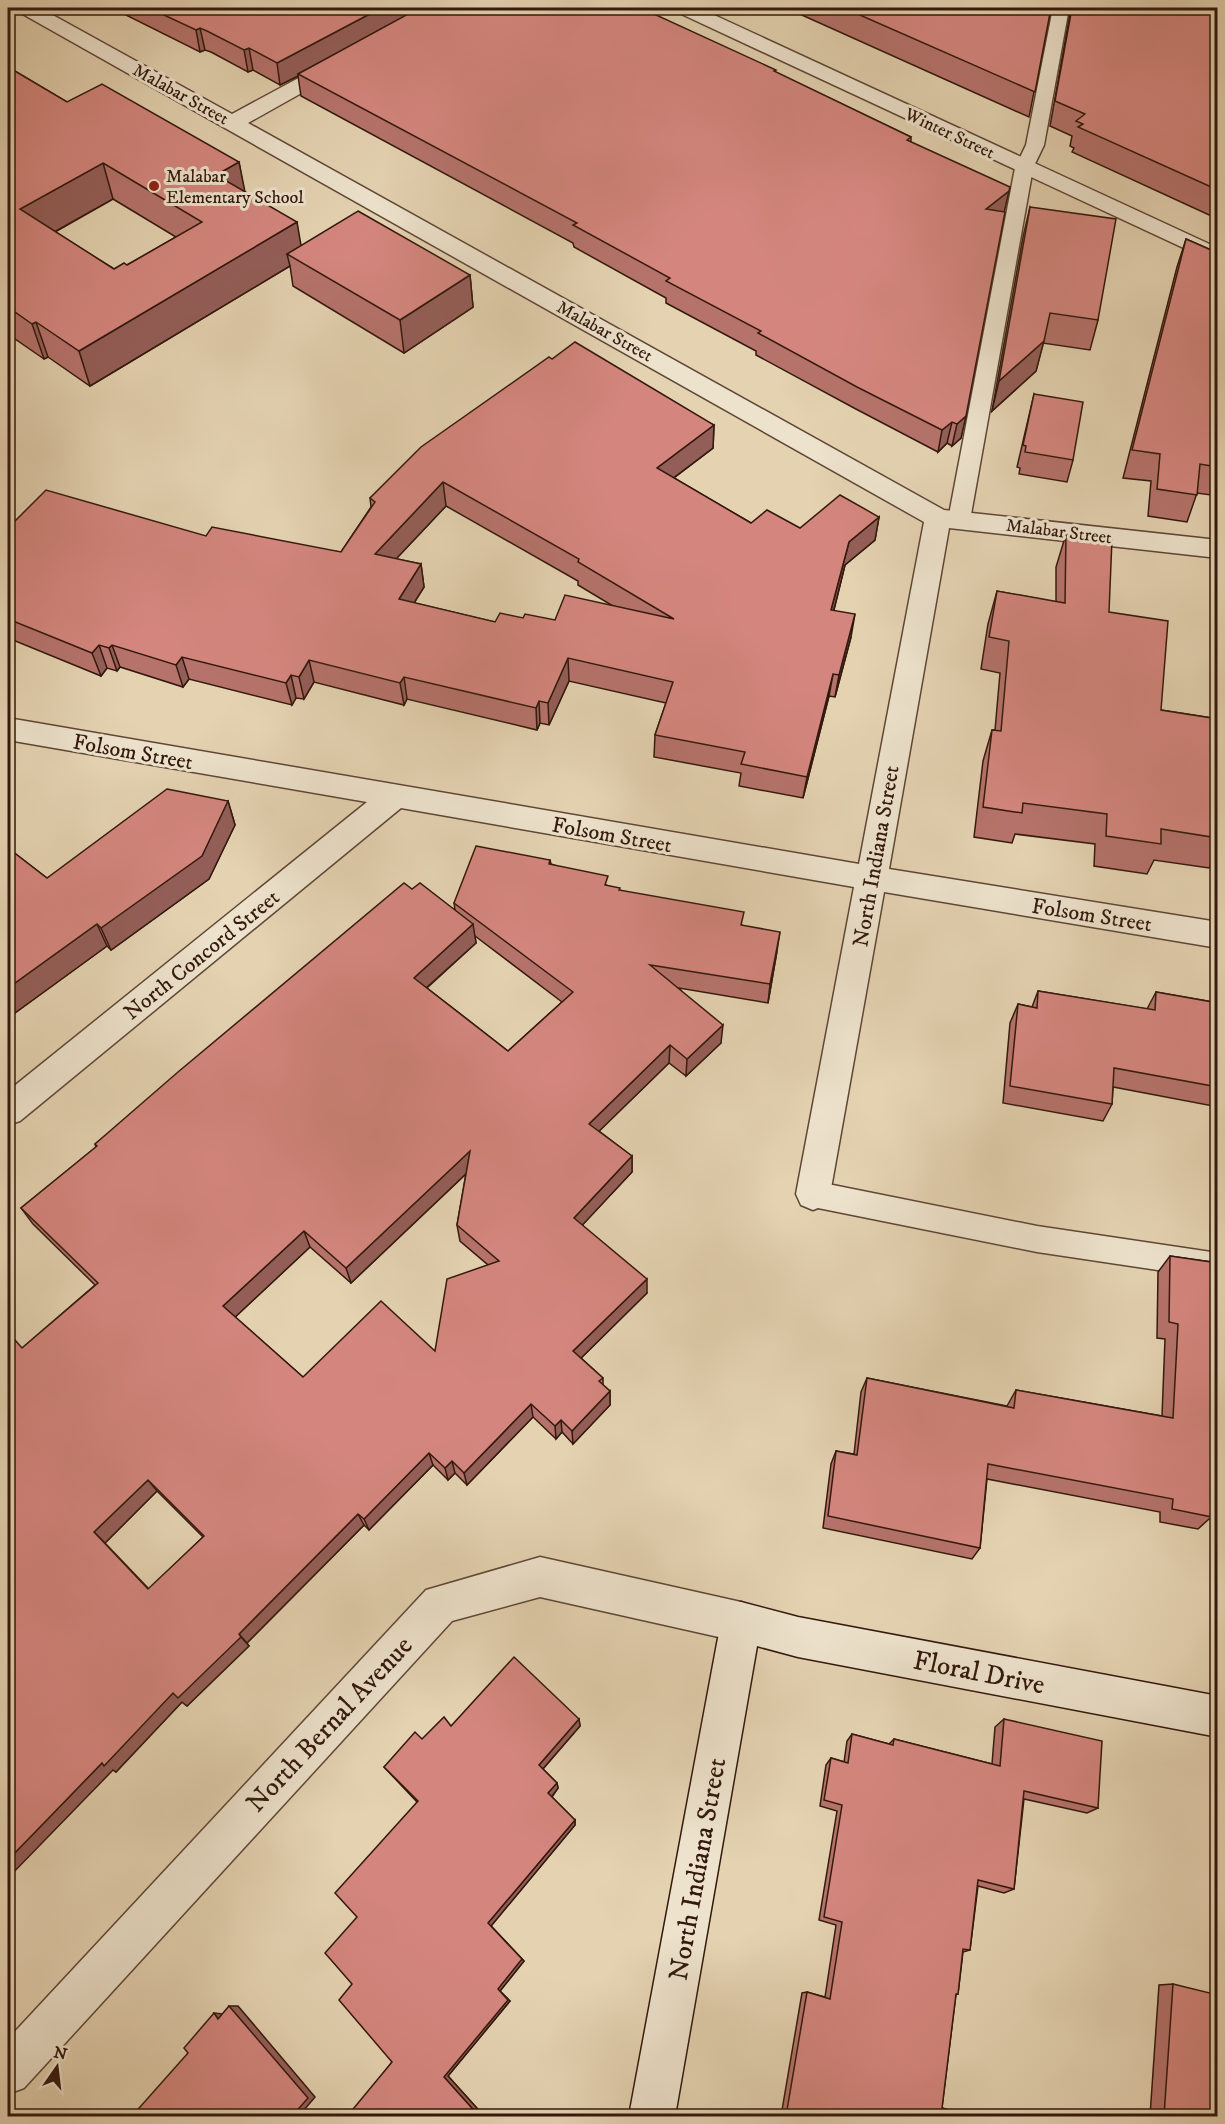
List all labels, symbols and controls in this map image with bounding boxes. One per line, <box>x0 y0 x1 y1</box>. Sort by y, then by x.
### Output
street label: Malabar Street <box>129 59 233 130</box>
street label: Winter Street <box>900 103 998 164</box>
place label: Malabar Elementary School <box>166 166 304 209</box>
marker: Malabar Elementary School <box>147 179 161 193</box>
street label: Malabar Street <box>553 296 657 367</box>
street label: Malabar Street <box>1005 515 1113 549</box>
street label: Folsom Street <box>71 729 195 776</box>
street label: North Indiana Street <box>847 763 906 949</box>
street label: Folsom Street <box>550 812 674 859</box>
street label: North Concord Street <box>119 884 285 1026</box>
street label: Folsom Street <box>1030 893 1154 938</box>
street label: North Bernal Avenue <box>239 1629 420 1820</box>
street label: Floral Drive <box>910 1644 1047 1702</box>
street label: North Indiana Street <box>662 1755 734 1983</box>
north arrow <box>27 2037 87 2097</box>
text: N <box>52 2042 69 2065</box>

